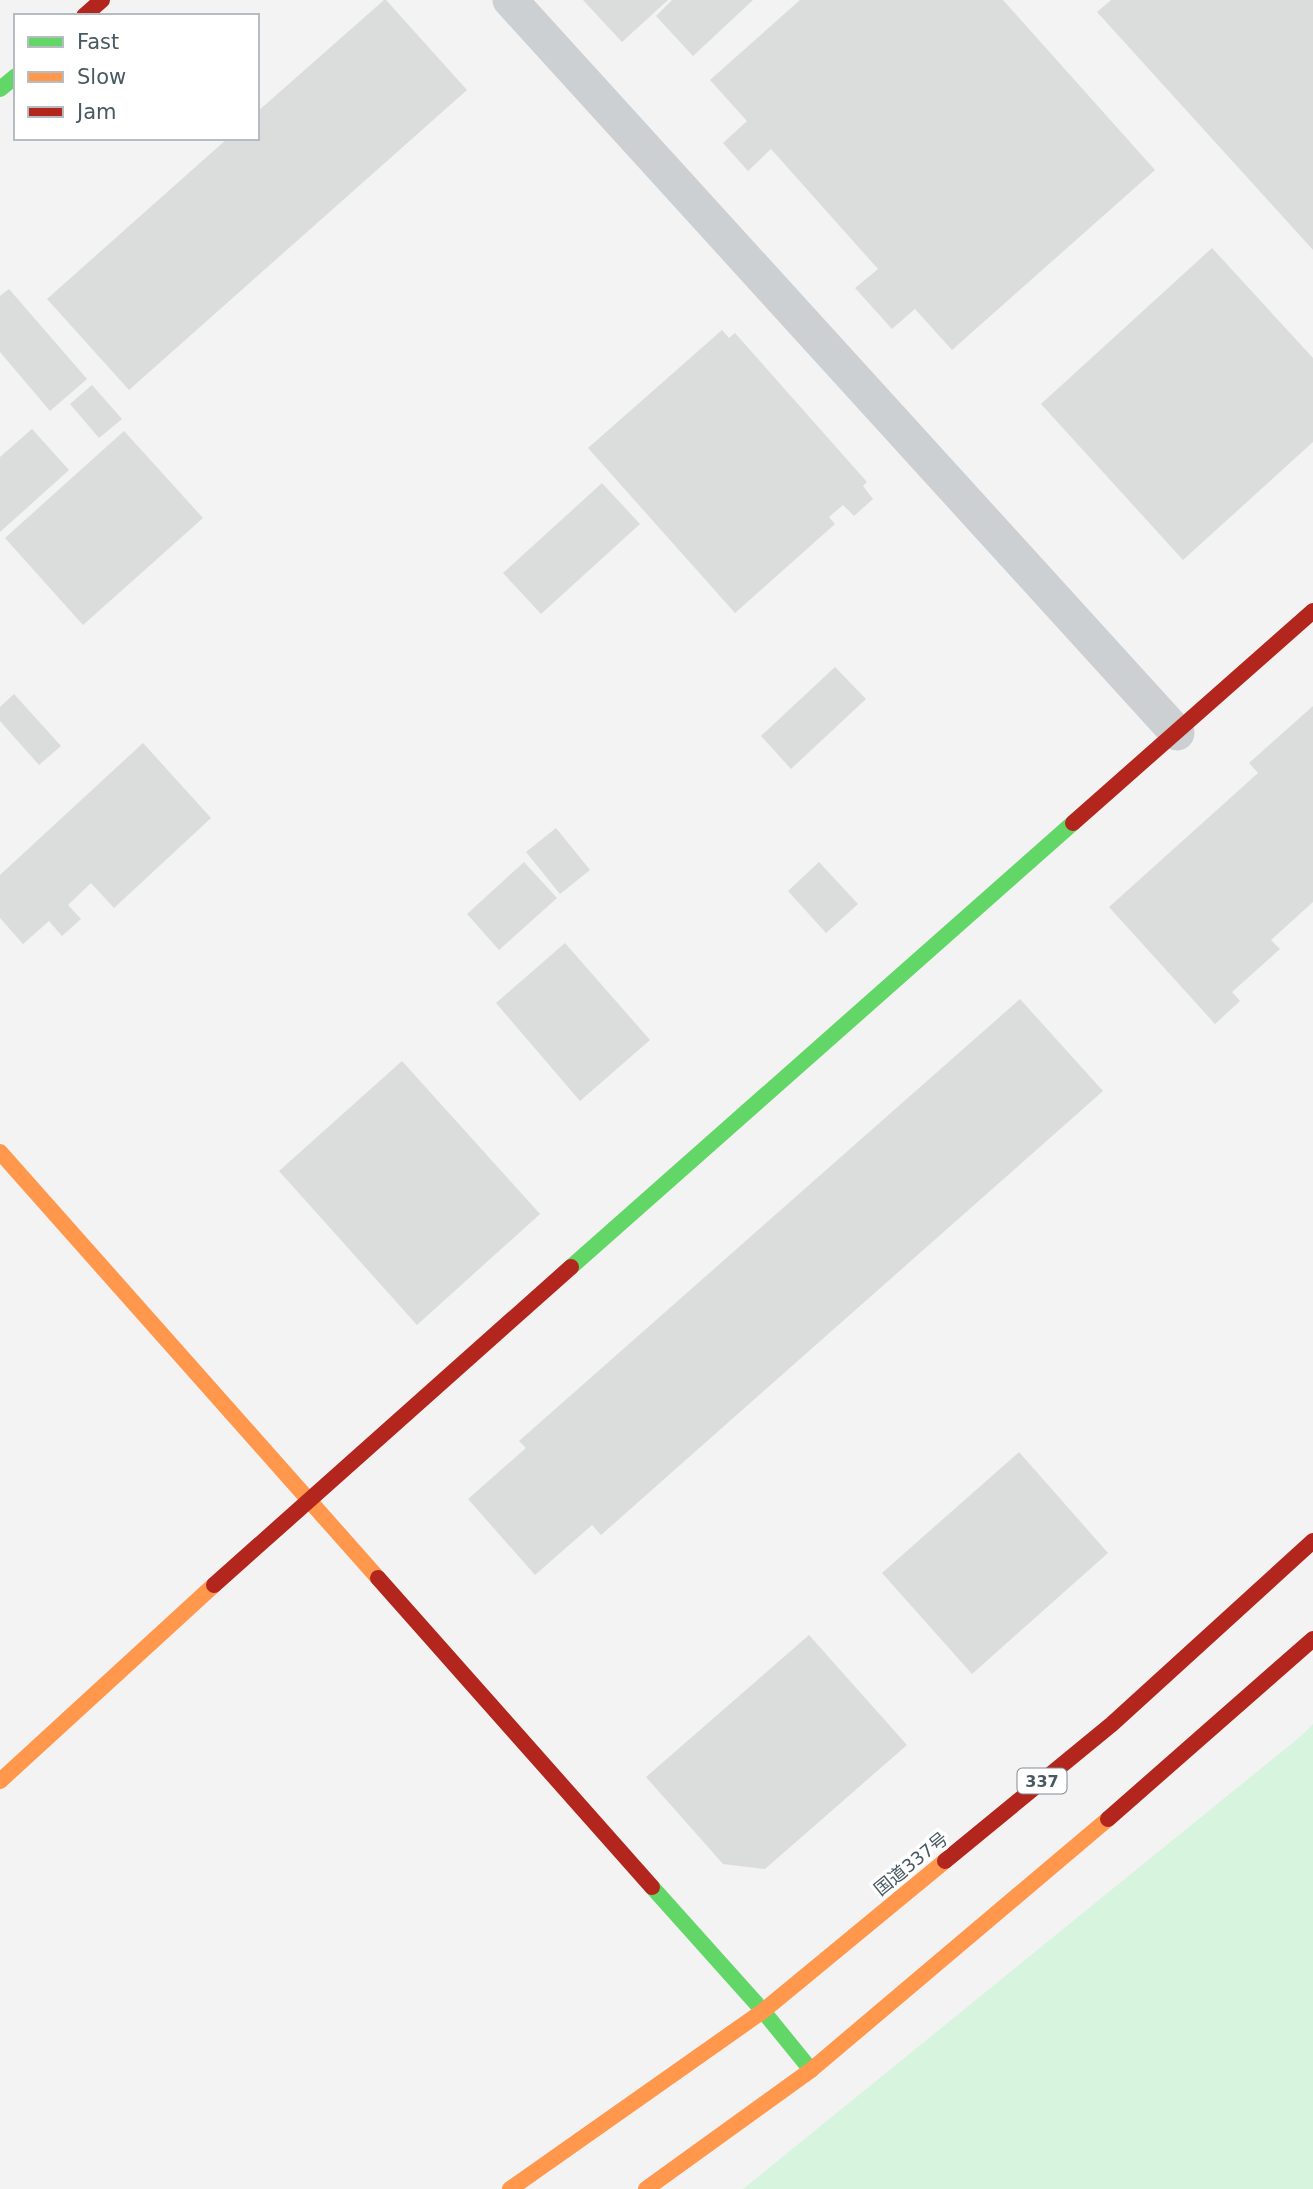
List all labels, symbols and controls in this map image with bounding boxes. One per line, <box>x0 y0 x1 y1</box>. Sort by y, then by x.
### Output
legend <box>14 14 259 140</box>
text: Fast <box>77 30 119 54</box>
text: Slow <box>77 65 126 89</box>
text: Jam <box>75 100 117 124</box>
road number: 337 <box>1018 1768 1066 1794</box>
street label: 国道337号 <box>870 1828 952 1900</box>

